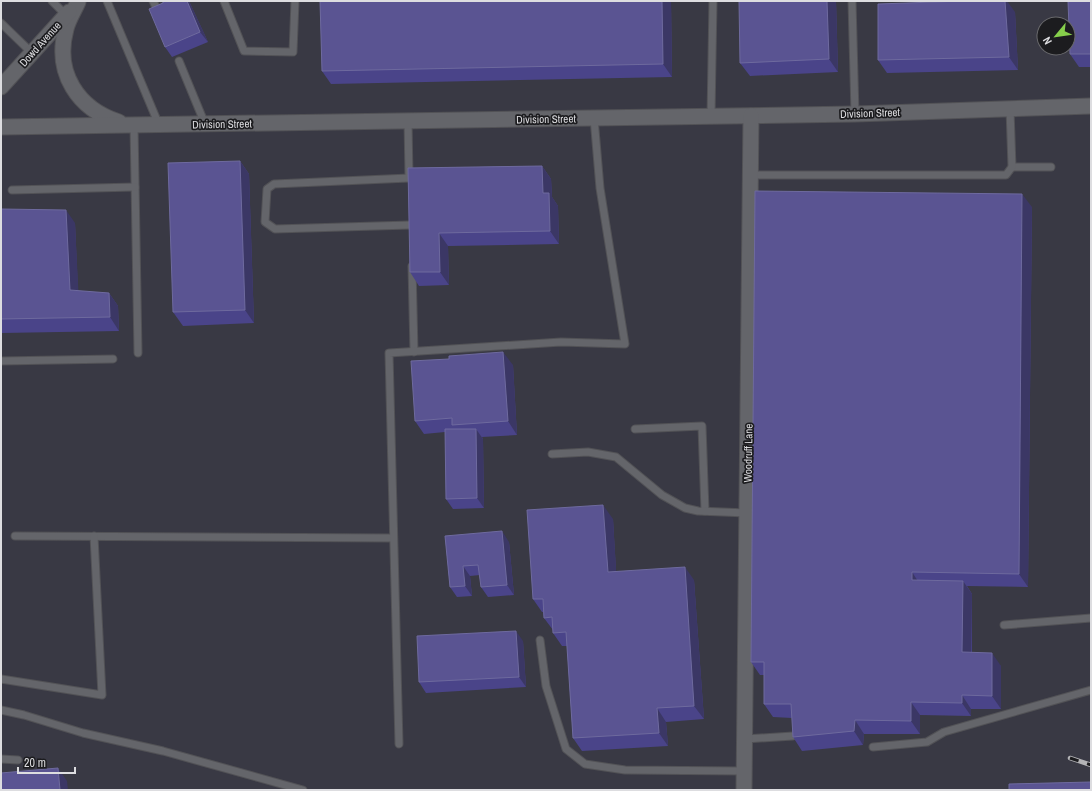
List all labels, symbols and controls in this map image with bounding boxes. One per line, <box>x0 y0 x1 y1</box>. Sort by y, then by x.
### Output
north arrow <box>1036 16 1076 56</box>
street label: Dowd Avenue <box>16 19 64 69</box>
text: N <box>1040 35 1055 47</box>
street label: Division Street <box>840 105 901 121</box>
street label: Division Street <box>516 111 576 127</box>
street label: Division Street <box>192 116 252 132</box>
street label: Woodruff Lane <box>740 423 756 483</box>
scale bar <box>18 749 75 775</box>
text: 20 m <box>24 755 46 771</box>

